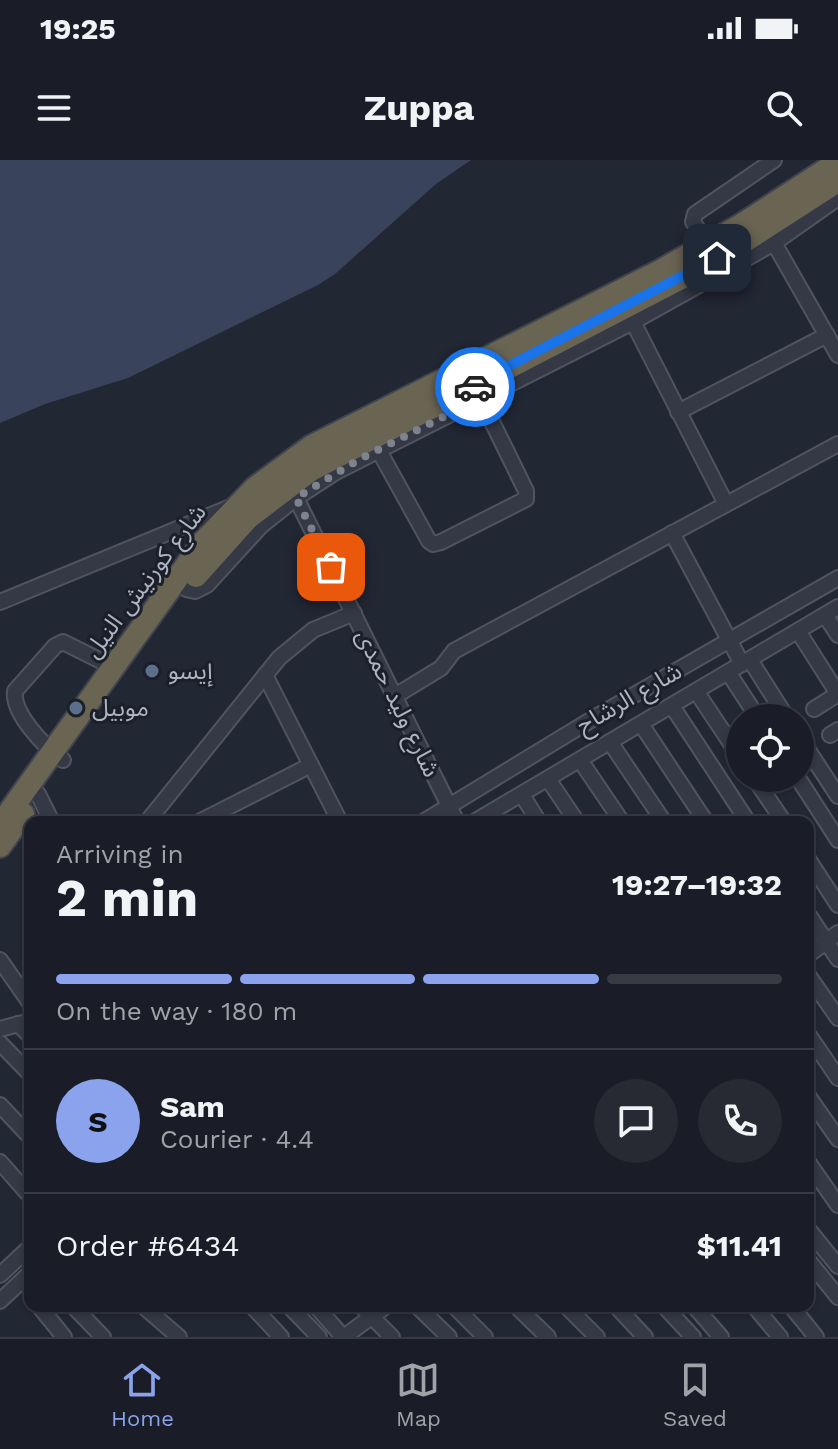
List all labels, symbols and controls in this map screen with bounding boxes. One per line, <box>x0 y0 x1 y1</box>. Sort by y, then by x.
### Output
text: 19:25 <box>40 11 116 46</box>
icon: menu <box>32 86 76 130</box>
icon: search <box>762 86 806 130</box>
text: Zuppa <box>364 87 474 129</box>
pin <box>683 224 751 292</box>
icon: home <box>695 236 739 280</box>
courier <box>435 347 515 427</box>
icon: car <box>453 365 497 409</box>
street label: شارع كورنيش النيل <box>78 499 214 665</box>
pin <box>297 533 365 601</box>
icon: bag <box>309 545 353 589</box>
street label: شارع وليد حمدى <box>347 625 446 783</box>
place label: إيسو <box>168 657 213 687</box>
street label: شارع الرشاح <box>571 657 688 742</box>
marker: إيسو <box>143 662 161 680</box>
place label: موبيل <box>92 694 149 722</box>
marker: موبيل <box>67 699 85 717</box>
map controls <box>726 704 814 792</box>
button: locate <box>726 704 814 792</box>
text: Arriving in <box>56 839 184 869</box>
text: 19:27–19:32 <box>612 867 782 902</box>
text: 2 min <box>56 868 198 929</box>
text: On the way · 180 m <box>56 996 297 1026</box>
button: chat <box>594 1079 678 1163</box>
button: phone <box>698 1079 782 1163</box>
text: Sam <box>160 1089 225 1124</box>
text: S <box>88 1104 108 1139</box>
text: Courier · 4.4 <box>160 1124 314 1154</box>
text: Order #6434 <box>56 1228 240 1263</box>
text: $11.41 <box>697 1228 782 1263</box>
tab: Home <box>111 1358 174 1431</box>
tab: Map <box>396 1358 441 1431</box>
tab: Saved <box>663 1358 727 1431</box>

